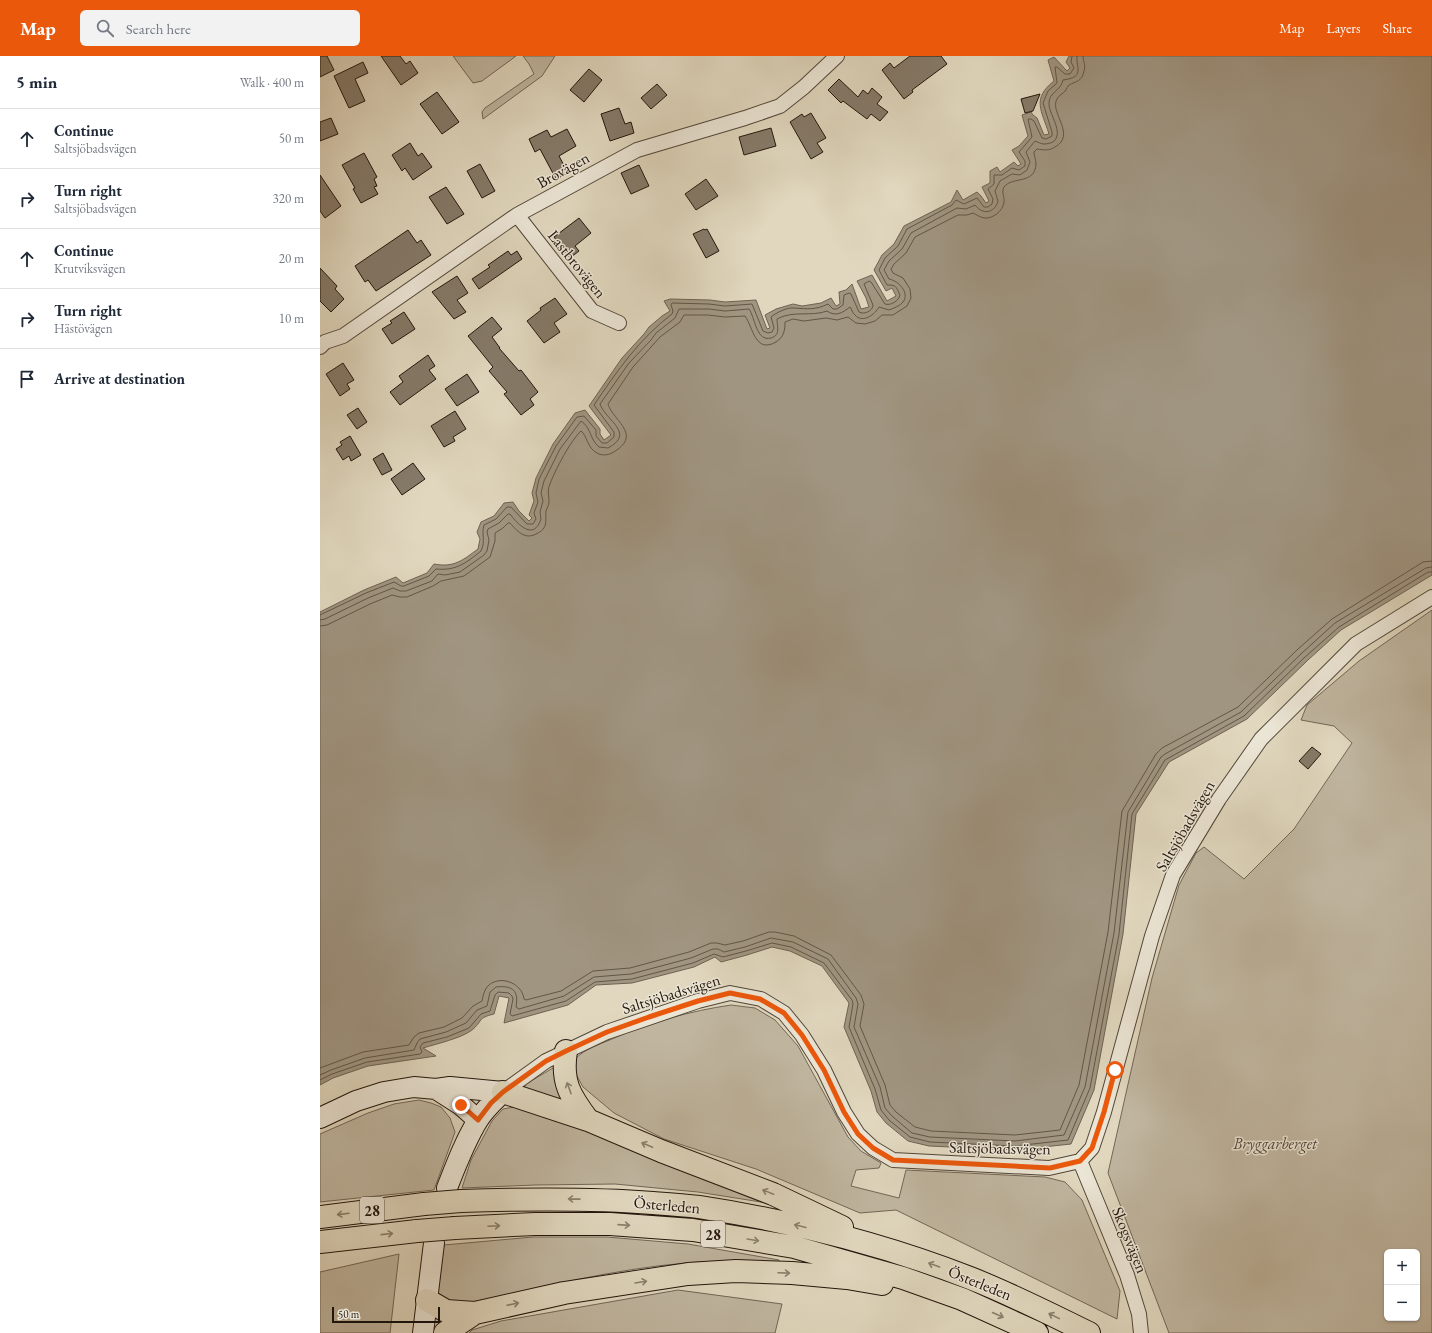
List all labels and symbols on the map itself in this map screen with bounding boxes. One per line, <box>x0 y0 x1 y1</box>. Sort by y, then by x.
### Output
street label: Brovägen <box>533 147 594 193</box>
street label: Lastbrovägen <box>543 226 611 303</box>
street label: Saltsjöbadsvägen <box>1150 776 1220 875</box>
street label: Saltsjöbadsvägen <box>619 969 723 1019</box>
route start <box>1106 1061 1124 1079</box>
one-way arrow <box>564 1082 572 1094</box>
route end <box>452 1096 470 1114</box>
park label: Bryggarberget <box>1232 1133 1318 1154</box>
street label: Saltsjöbadsvägen <box>949 1137 1052 1159</box>
one-way arrow <box>641 1140 653 1148</box>
one-way arrow <box>762 1188 774 1196</box>
street label: Österleden <box>633 1192 702 1218</box>
one-way arrow <box>568 1195 581 1203</box>
road number: 28 <box>360 1197 384 1223</box>
street label: Skogsvägen <box>1107 1204 1153 1277</box>
one-way arrow <box>337 1210 350 1218</box>
one-way arrow <box>617 1221 630 1229</box>
road number: 28 <box>701 1221 725 1247</box>
one-way arrow <box>794 1221 807 1229</box>
one-way arrow <box>487 1222 500 1230</box>
one-way arrow <box>380 1231 393 1238</box>
one-way arrow <box>746 1236 759 1244</box>
one-way arrow <box>928 1261 941 1268</box>
street label: Österleden <box>945 1261 1015 1305</box>
one-way arrow <box>777 1269 790 1276</box>
one-way arrow <box>634 1278 647 1286</box>
one-way arrow <box>506 1300 519 1308</box>
scale bar <box>332 1305 440 1324</box>
one-way arrow <box>991 1312 1003 1319</box>
one-way arrow <box>1048 1312 1060 1319</box>

